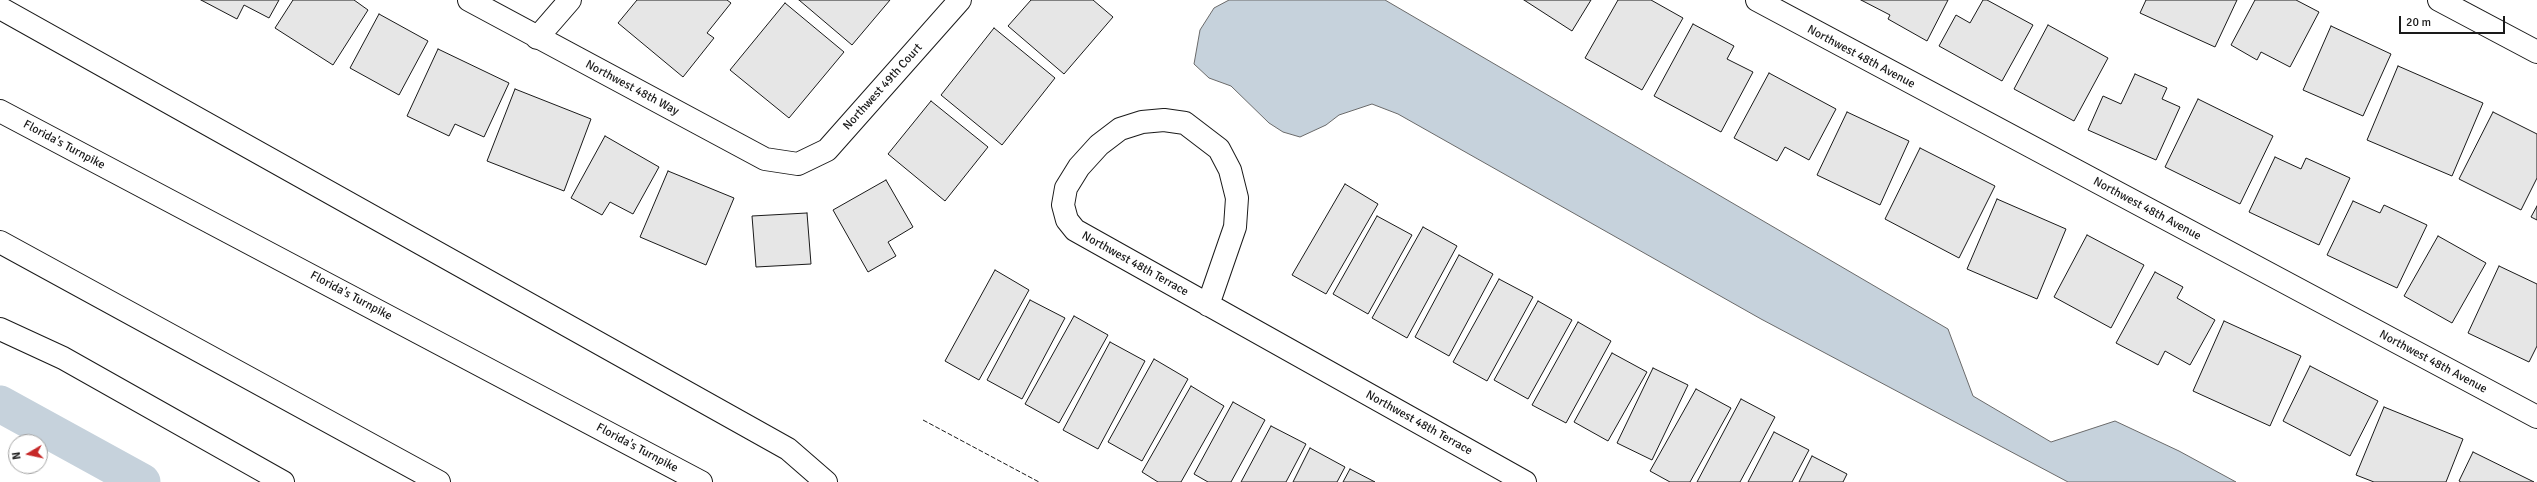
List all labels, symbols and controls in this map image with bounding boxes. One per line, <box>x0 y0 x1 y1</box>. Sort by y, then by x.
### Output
scale bar <box>2401 8 2507 34</box>
text: 20 m <box>2406 15 2431 30</box>
street label: Northwest 48th Avenue <box>1805 22 1917 92</box>
street label: Northwest 49th Court <box>840 41 926 133</box>
street label: Northwest 48th Way <box>583 57 681 119</box>
street label: Florida's Turnpike <box>21 117 107 173</box>
street label: Northwest 48th Avenue <box>2091 174 2203 244</box>
street label: Northwest 48th Terrace <box>1079 229 1191 299</box>
street label: Florida's Turnpike <box>308 268 394 324</box>
street label: Northwest 48th Avenue <box>2377 327 2489 397</box>
street label: Northwest 48th Terrace <box>1363 388 1475 458</box>
street label: Florida's Turnpike <box>594 420 680 476</box>
north arrow <box>8 434 48 474</box>
text: N <box>10 451 24 461</box>

